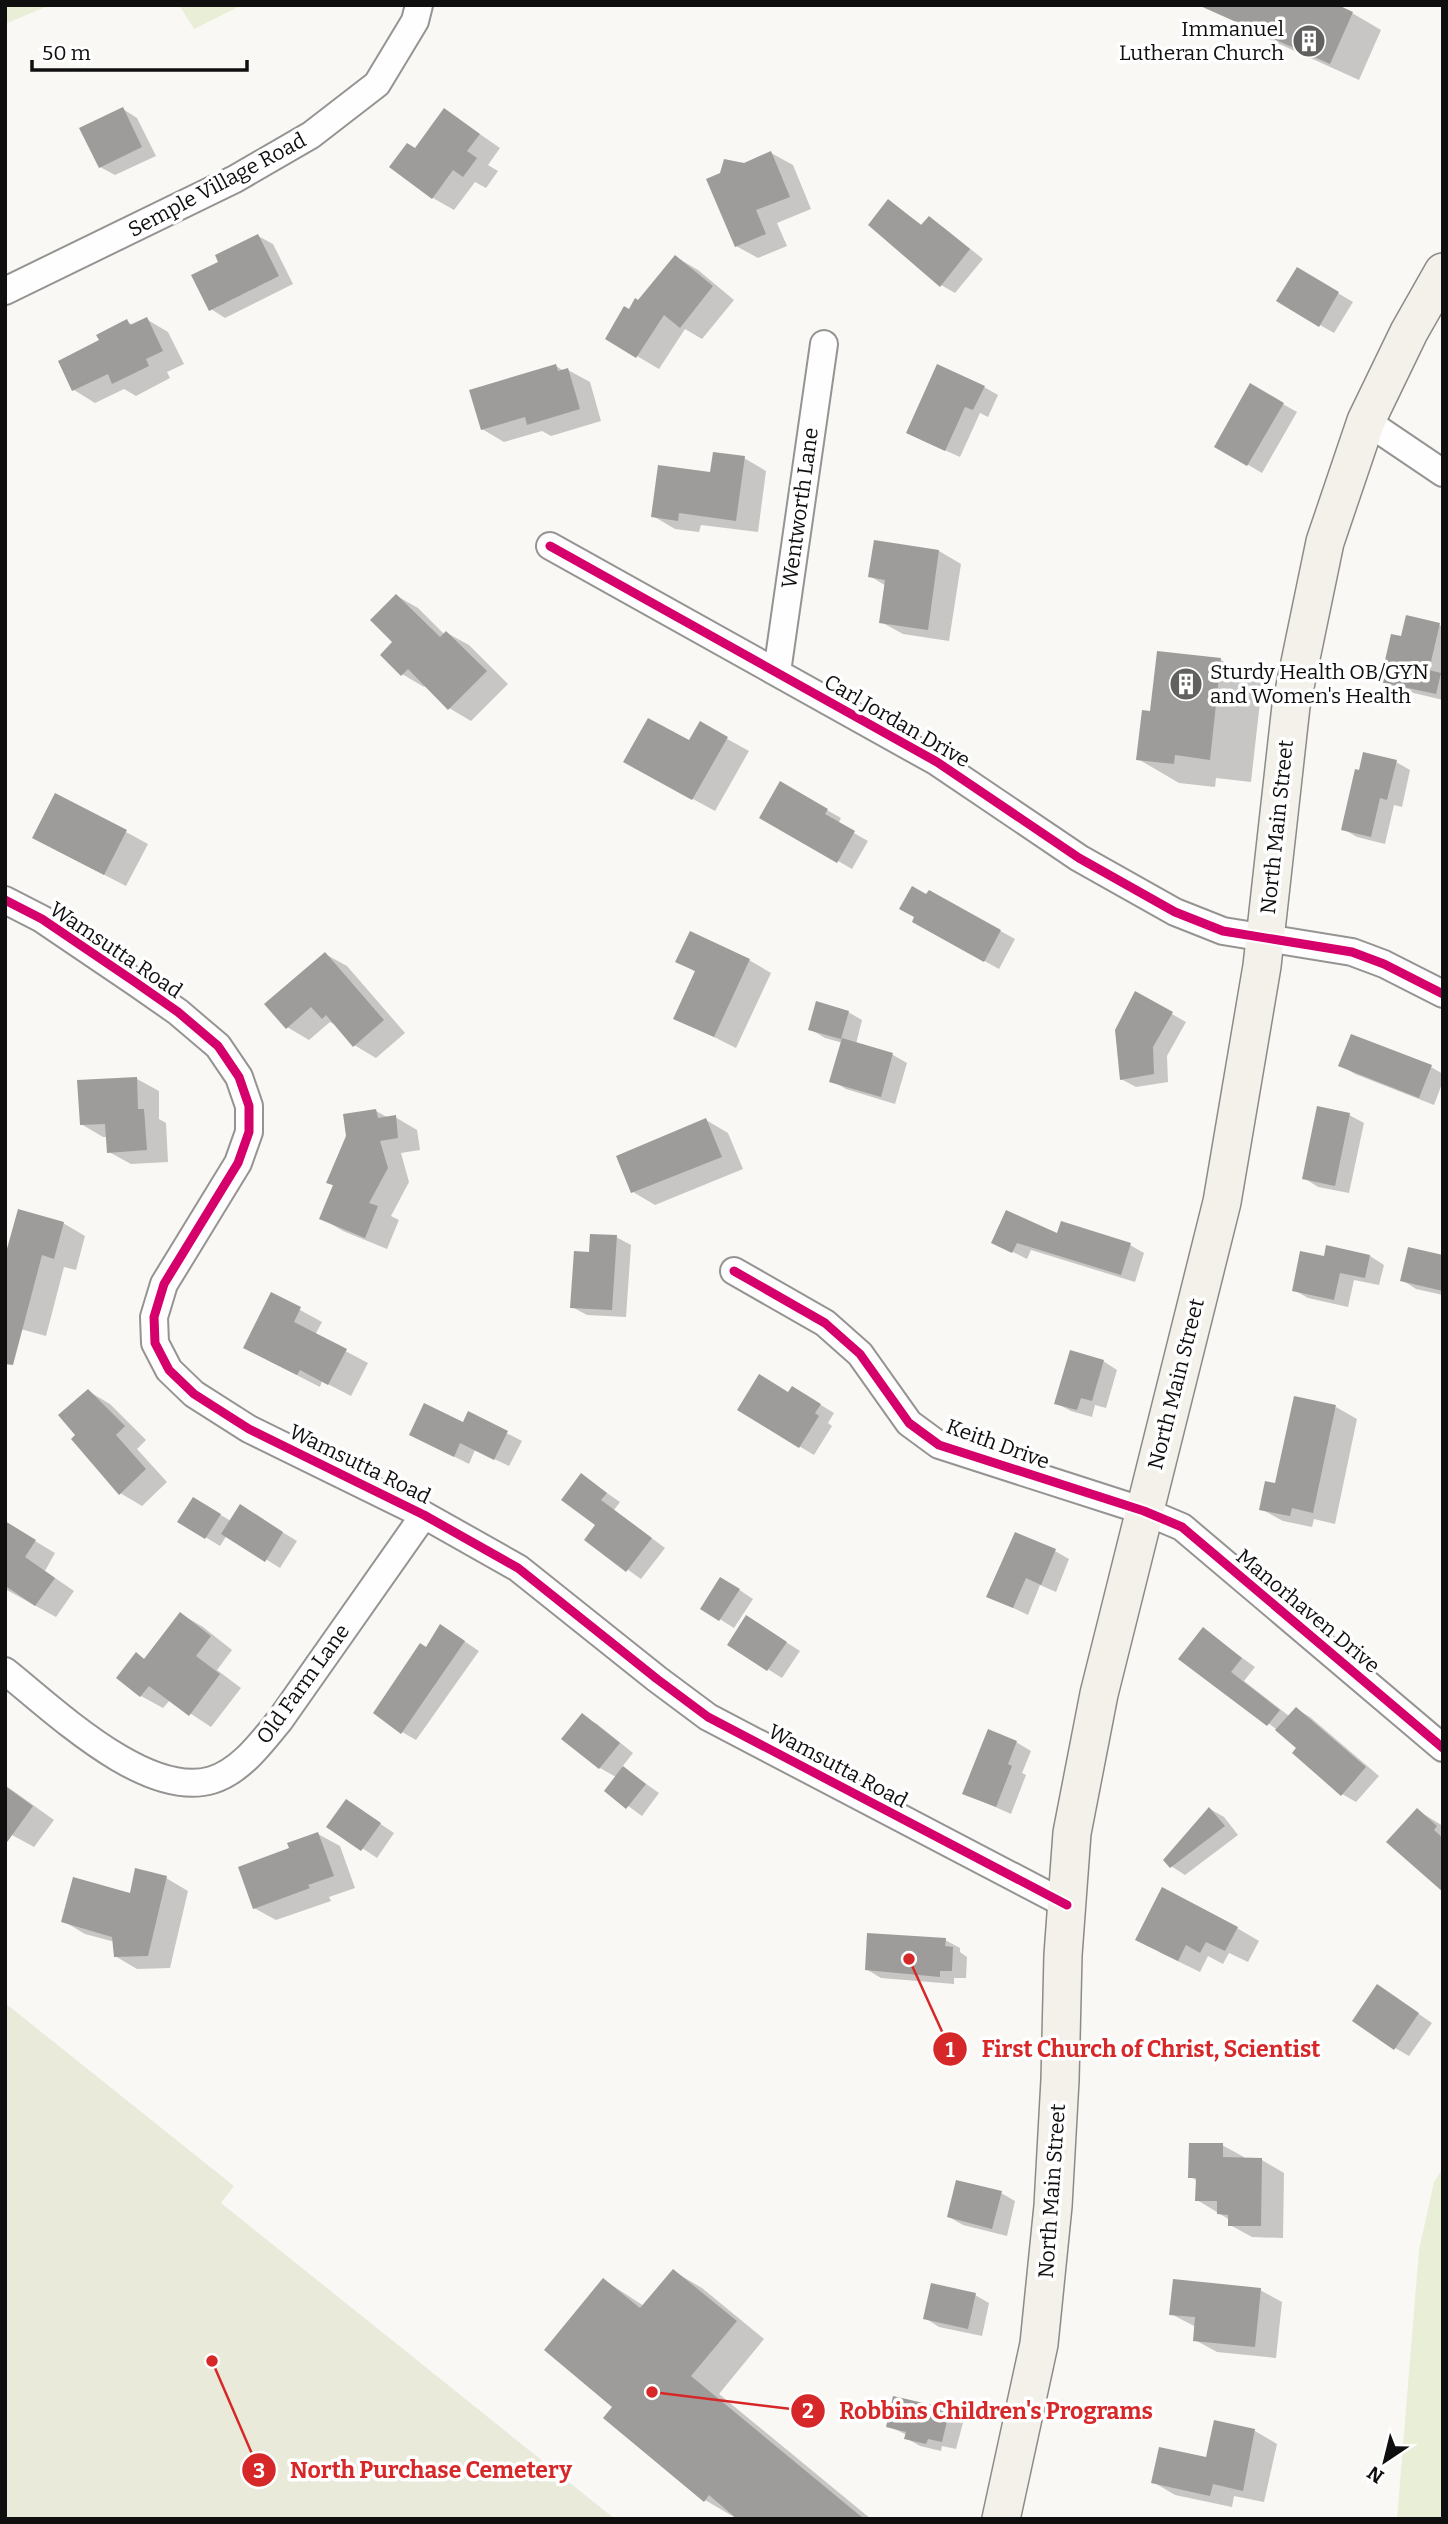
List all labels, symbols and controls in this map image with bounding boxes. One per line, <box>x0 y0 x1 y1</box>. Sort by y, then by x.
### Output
place label: Immanuel Lutheran Church <box>1119 16 1284 66</box>
building icon: Immanuel Lutheran Church <box>1290 22 1328 60</box>
scale bar <box>32 28 247 72</box>
text: 50 m <box>42 40 91 66</box>
street label: Semple Village Road <box>124 127 310 243</box>
street label: Wentworth Lane <box>776 426 824 590</box>
place label: Sturdy Health OB/GYN and Women's Health <box>1210 659 1429 709</box>
building icon: Sturdy Health OB/GYN and Women's Health <box>1167 665 1205 703</box>
street label: Carl Jordan Drive <box>819 669 975 773</box>
street label: North Main Street <box>1255 738 1299 915</box>
street label: Wamsutta Road <box>45 896 187 1004</box>
street label: North Main Street <box>1142 1295 1210 1472</box>
street label: Keith Drive <box>943 1413 1053 1475</box>
street label: Wamsutta Road <box>285 1418 435 1510</box>
street label: Manorhaven Drive <box>1231 1543 1385 1679</box>
street label: Old Farm Lane <box>251 1619 355 1749</box>
street label: Wamsutta Road <box>764 1718 912 1814</box>
callout: First Church of Christ, Scientist <box>933 2027 1335 2071</box>
text: First Church of Christ, Scientist <box>982 2035 1320 2063</box>
text: 1 <box>945 2037 955 2063</box>
street label: North Main Street <box>1033 2102 1071 2279</box>
callout: Robbins Children's Programs <box>790 2389 1167 2433</box>
text: Robbins Children's Programs <box>839 2397 1153 2425</box>
text: 2 <box>802 2398 814 2424</box>
north arrow <box>1350 2426 1420 2496</box>
callout: North Purchase Cemetery <box>242 2448 586 2492</box>
text: North Purchase Cemetery <box>290 2456 572 2484</box>
text: 3 <box>253 2458 265 2484</box>
text: N <box>1363 2461 1388 2488</box>

